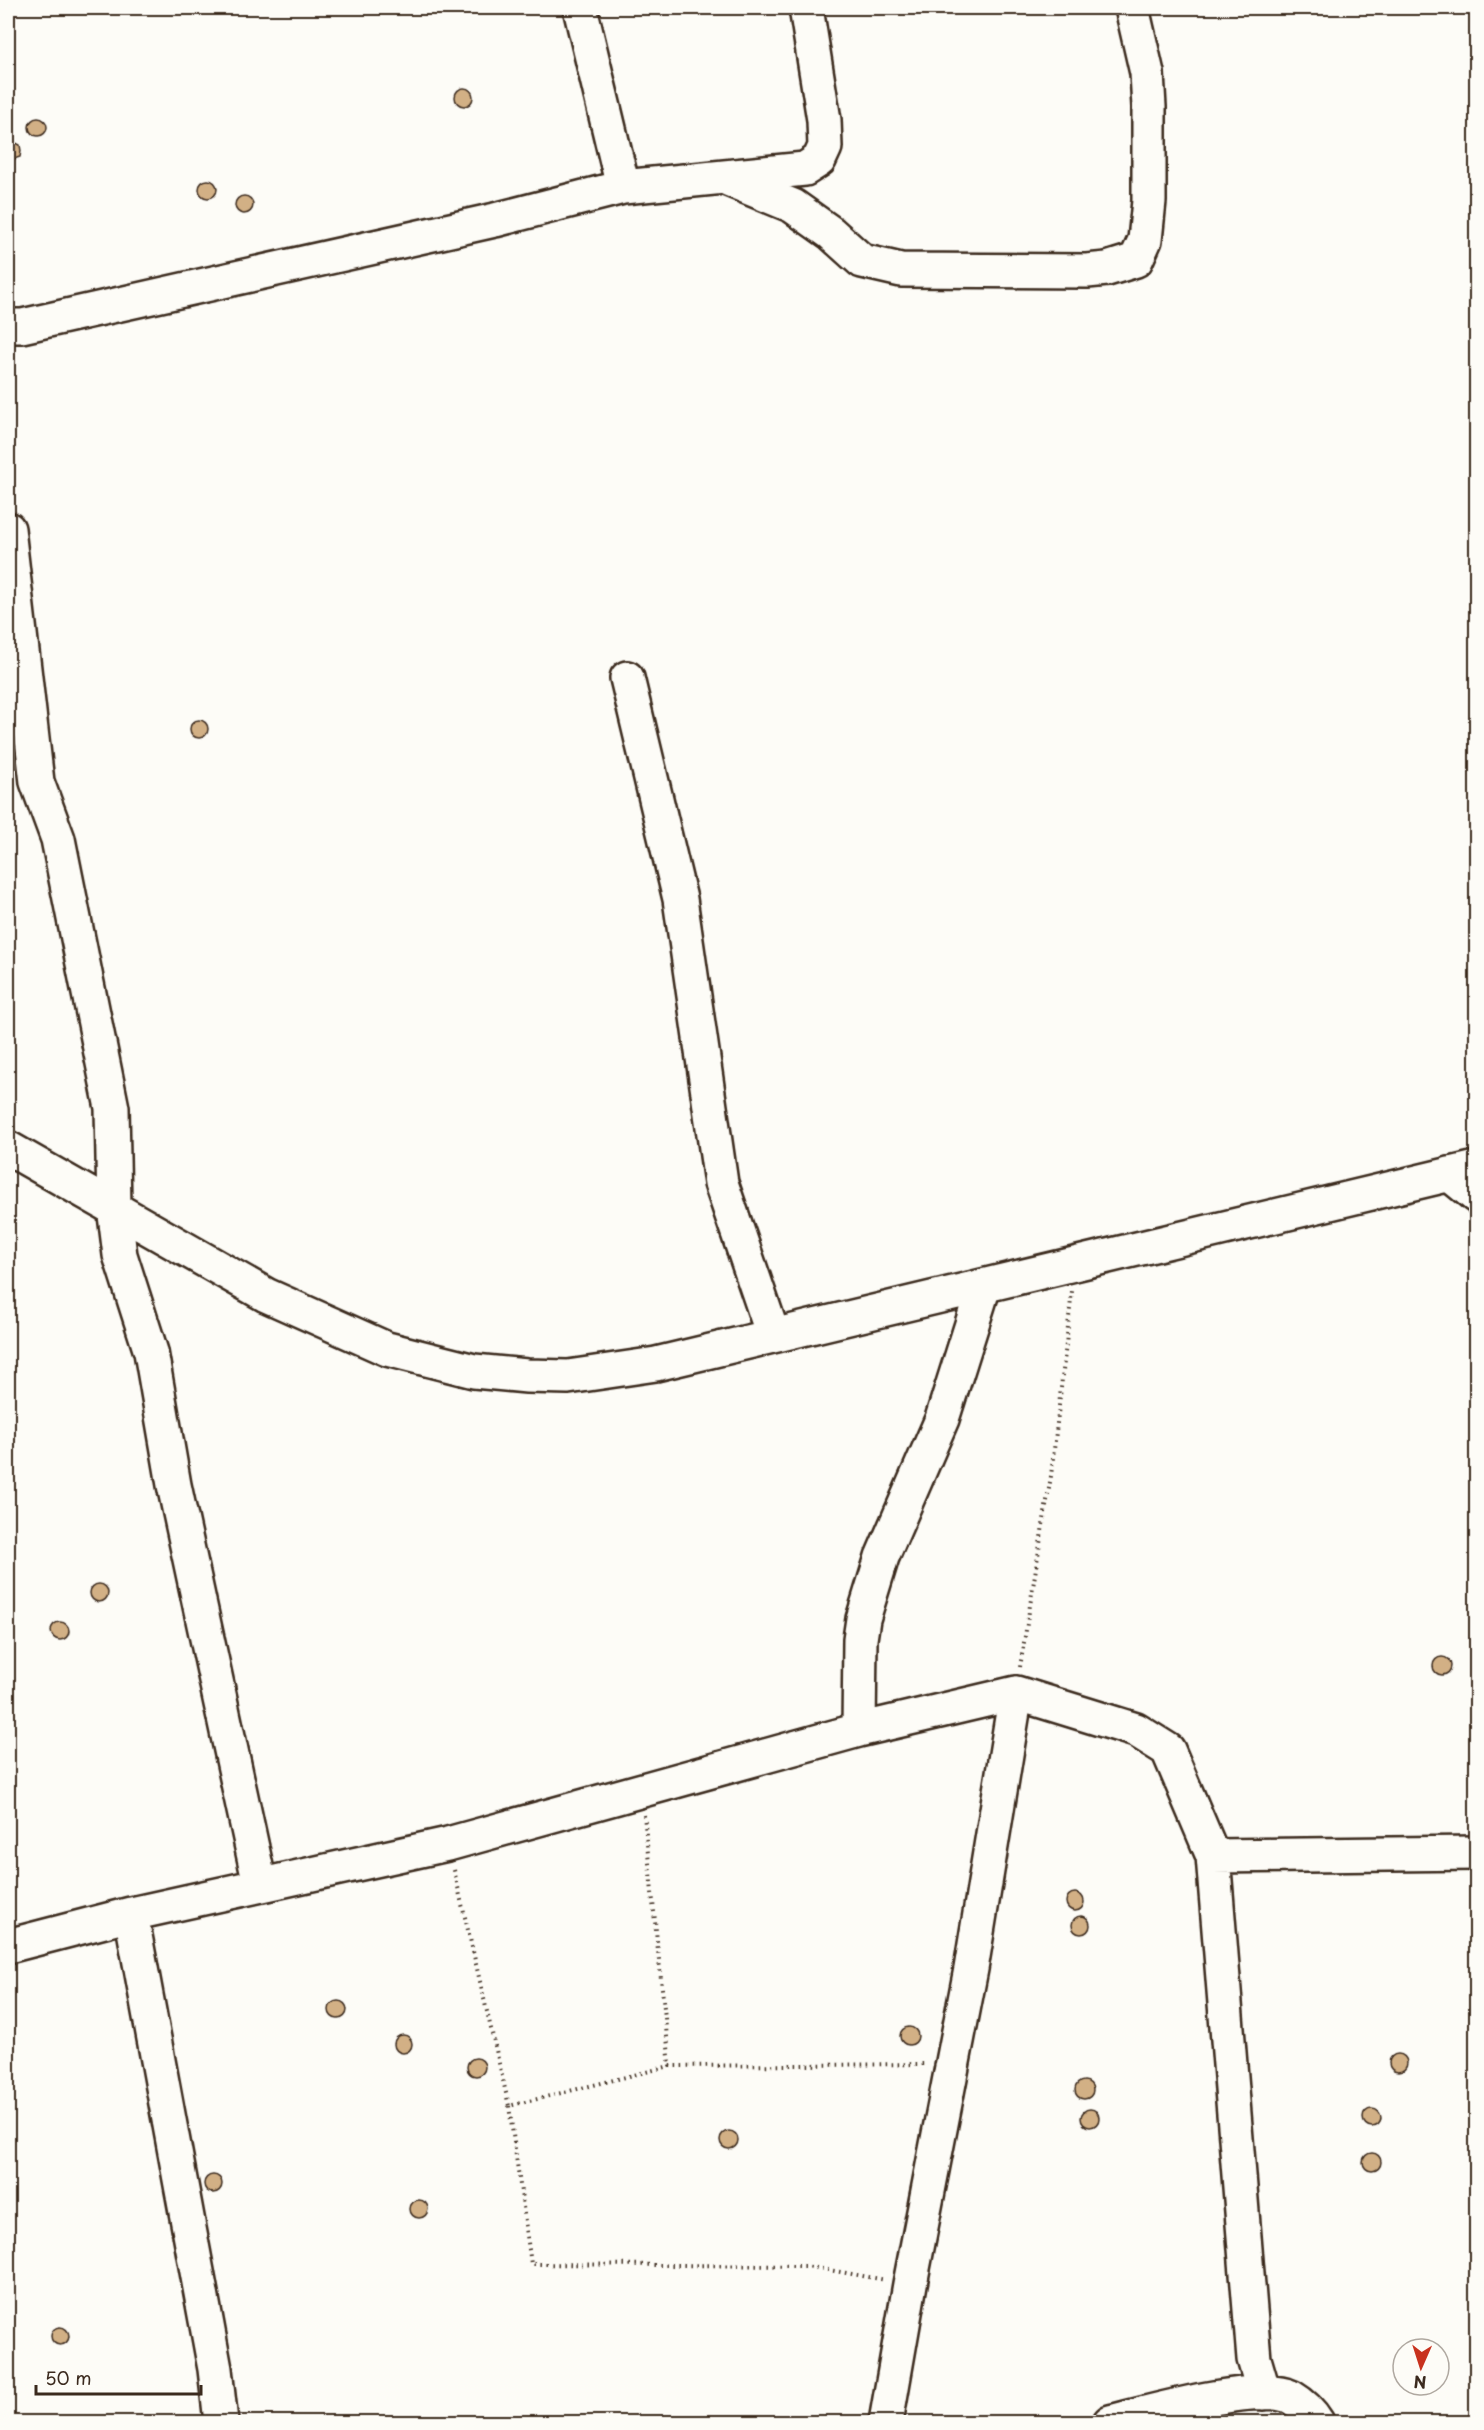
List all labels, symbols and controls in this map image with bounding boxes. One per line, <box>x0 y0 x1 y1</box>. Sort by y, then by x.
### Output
north arrow <box>1391 2337 1451 2397</box>
scale bar <box>36 2358 201 2396</box>
text: 50 m <box>45 2364 92 2391</box>
text: N <box>1413 2371 1427 2395</box>

